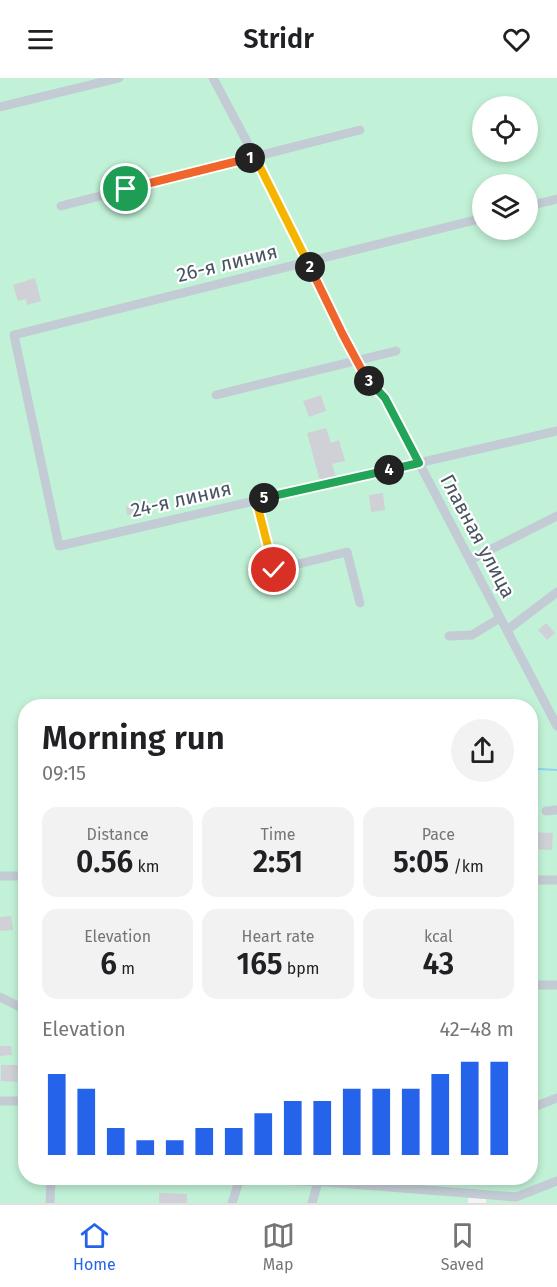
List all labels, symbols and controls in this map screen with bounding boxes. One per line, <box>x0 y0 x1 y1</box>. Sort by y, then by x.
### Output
icon: menu <box>24 23 57 56</box>
text: Stridr <box>243 23 314 55</box>
icon: heart <box>500 23 533 56</box>
map controls <box>472 96 538 240</box>
button: locate <box>472 96 538 162</box>
pin: 1 <box>235 143 265 173</box>
text: 1 <box>246 148 254 167</box>
pin <box>100 163 151 214</box>
icon: arrive <box>109 172 142 205</box>
button: layers <box>472 174 538 240</box>
street label: 26-я линия <box>174 239 280 287</box>
pin: 2 <box>295 252 325 282</box>
text: 2 <box>306 257 314 276</box>
pin: 3 <box>354 366 384 396</box>
text: 3 <box>365 371 373 390</box>
pin: 4 <box>374 455 404 485</box>
text: 4 <box>384 460 394 479</box>
street label: Главная улица <box>435 470 521 602</box>
street label: 24-я линия <box>128 476 234 522</box>
pin: 5 <box>249 483 279 513</box>
text: 5 <box>260 488 268 507</box>
pin <box>248 544 299 595</box>
icon: check <box>257 553 290 586</box>
text: Morning run <box>42 718 225 758</box>
button: share <box>451 719 514 782</box>
text: 09:15 <box>42 761 86 785</box>
text: Distance <box>87 825 149 844</box>
text: Time <box>260 825 296 844</box>
text: Pace <box>422 825 455 844</box>
text: 0.56 <box>76 844 133 880</box>
text: 2:51 <box>253 844 303 880</box>
text: 5:05 <box>393 844 449 880</box>
text: km <box>133 857 159 876</box>
text: /km <box>449 857 484 876</box>
text: Elevation <box>84 927 151 946</box>
text: Heart rate <box>242 927 314 946</box>
text: kcal <box>424 927 453 946</box>
text: 6 <box>100 946 117 982</box>
text: 165 <box>236 946 283 982</box>
text: 43 <box>422 946 454 982</box>
text: m <box>117 959 135 978</box>
text: bpm <box>283 959 319 978</box>
text: Elevation <box>42 1017 126 1041</box>
text: 42–48 m <box>440 1017 514 1041</box>
tab: Home <box>73 1219 116 1274</box>
tab: Map <box>262 1219 295 1274</box>
tab: Saved <box>441 1219 484 1274</box>

